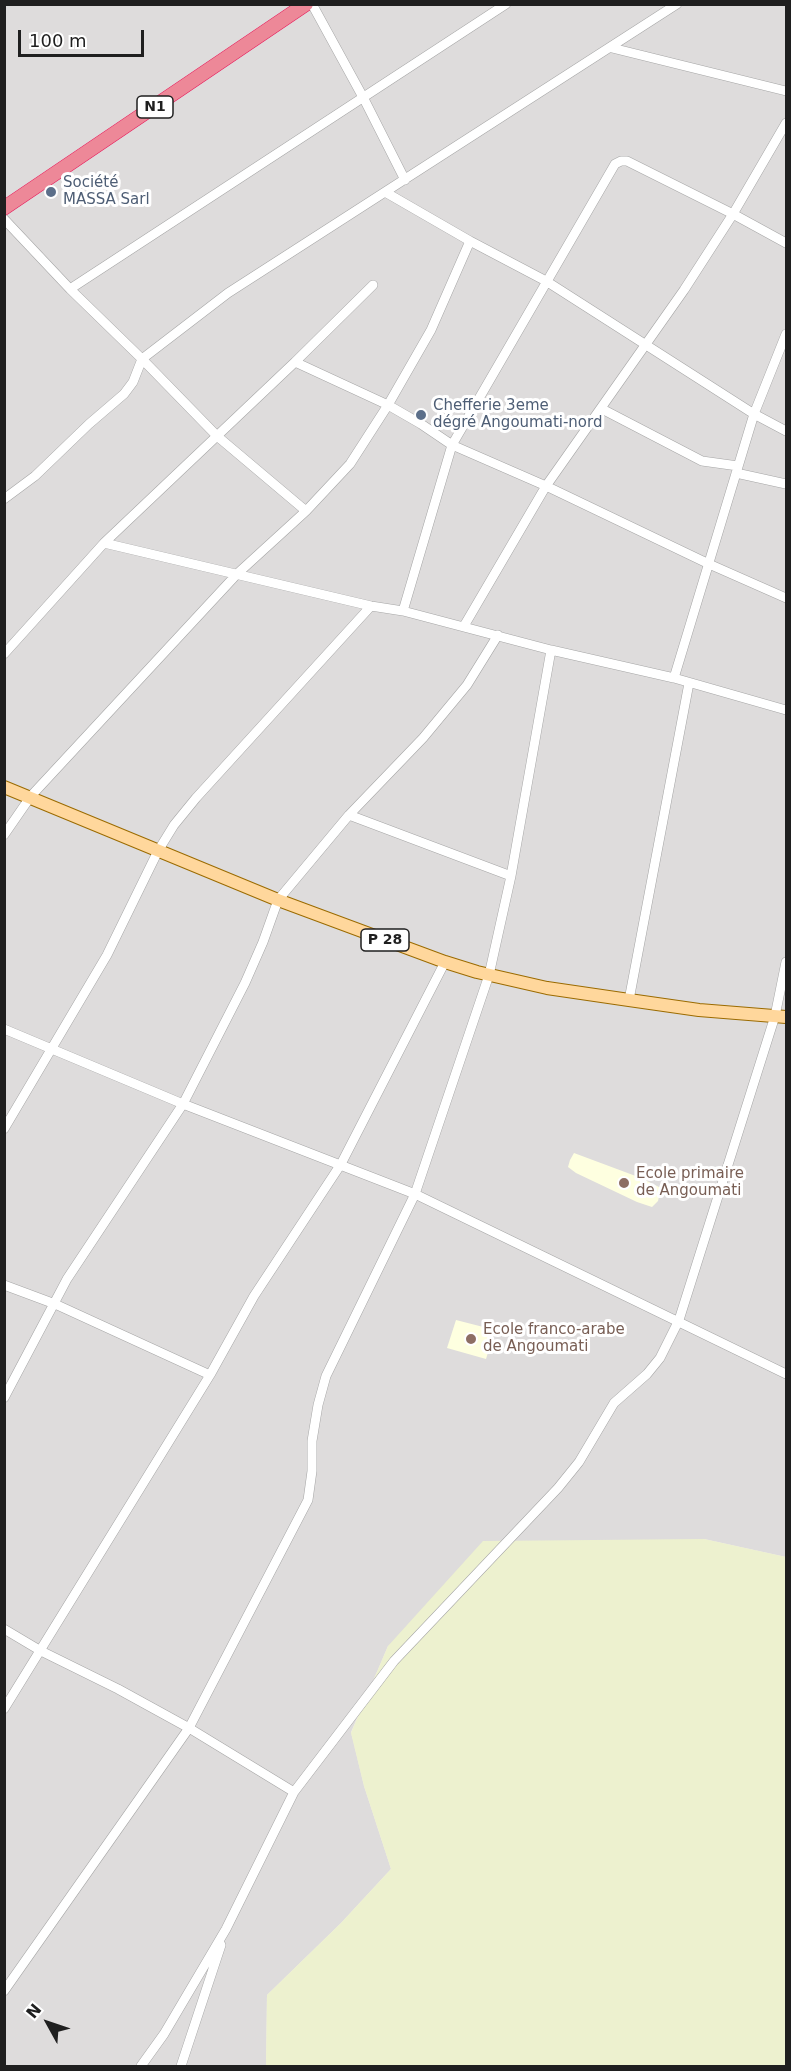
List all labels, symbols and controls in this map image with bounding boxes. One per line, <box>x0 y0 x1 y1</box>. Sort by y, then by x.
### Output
scale bar <box>21 18 147 56</box>
text: 100 m <box>29 30 87 51</box>
road number: N1 <box>137 96 173 118</box>
place label: Société MASSA Sarl <box>63 174 150 209</box>
marker: Société MASSA Sarl <box>44 185 58 199</box>
place label: Chefferie 3eme dégré Angoumati-nord <box>433 397 602 432</box>
marker: Chefferie 3eme dégré Angoumati-nord <box>414 408 428 422</box>
road number: P 28 <box>361 929 409 951</box>
place label: Ecole primaire de Angoumati <box>636 1165 744 1200</box>
marker: Ecole primaire de Angoumati <box>617 1176 631 1190</box>
place label: Ecole franco-arabe de Angoumati <box>483 1321 625 1356</box>
marker: Ecole franco-arabe de Angoumati <box>464 1332 478 1346</box>
north arrow <box>18 1993 78 2053</box>
text: N <box>22 2000 45 2022</box>

